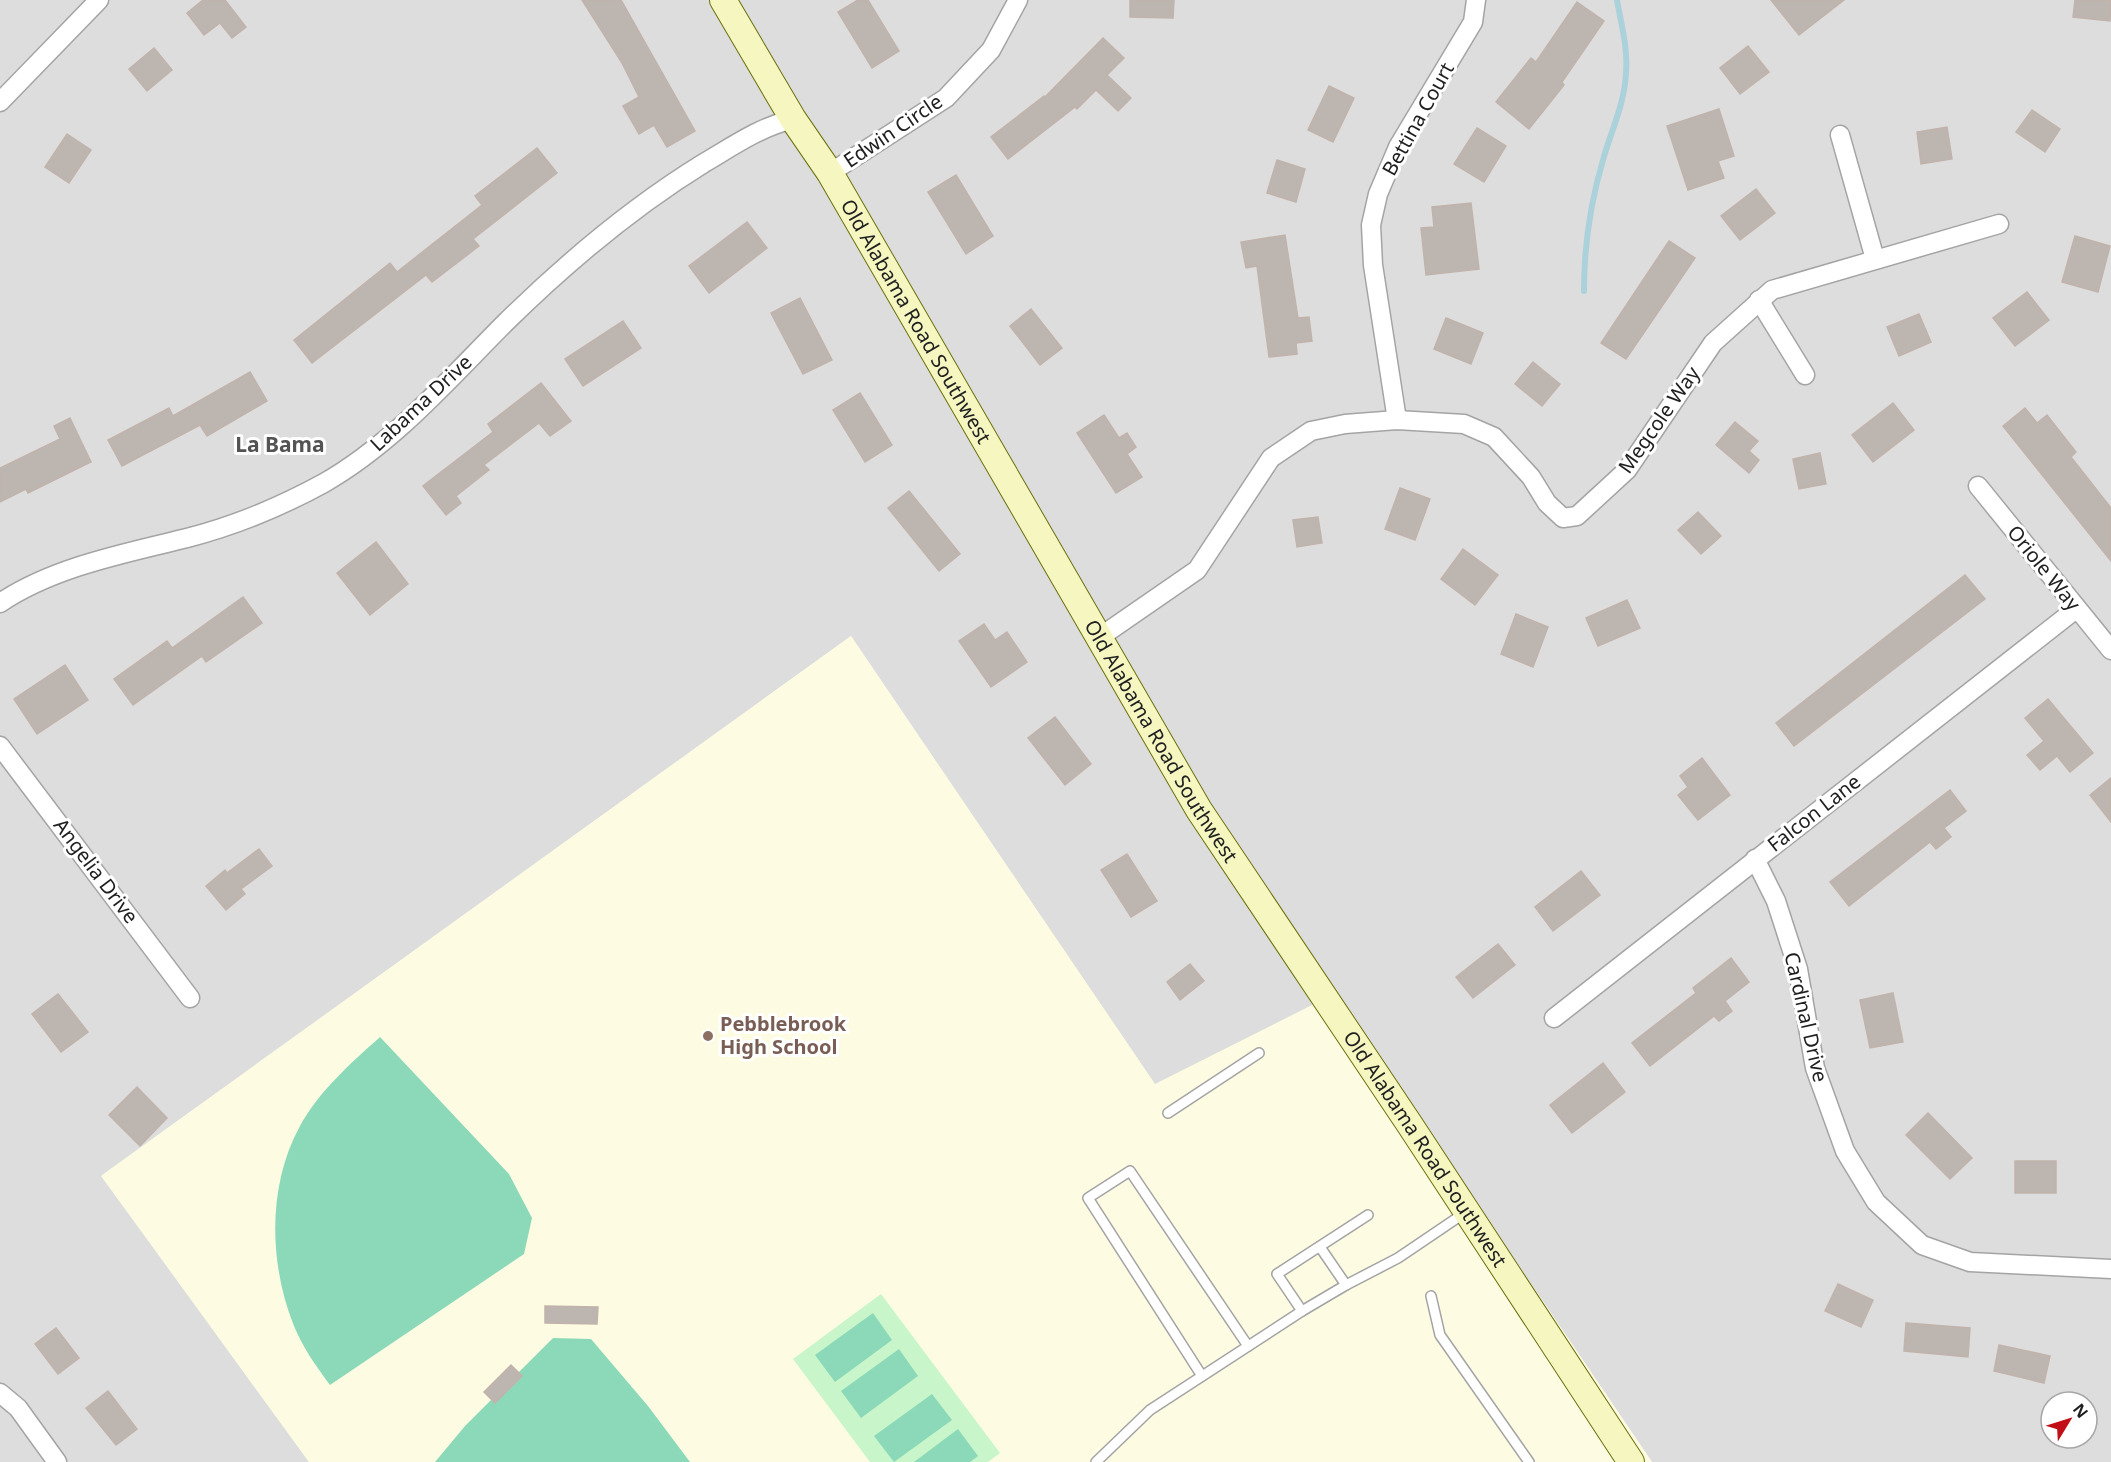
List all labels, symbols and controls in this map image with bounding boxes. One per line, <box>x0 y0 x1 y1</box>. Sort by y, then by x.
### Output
street label: Bettina Court <box>1375 57 1460 180</box>
street label: Edwin Circle <box>838 88 947 174</box>
street label: Old Alabama Road Southwest <box>835 194 998 448</box>
street label: Labama Drive <box>364 348 477 457</box>
street label: Megcole Way <box>1612 360 1706 479</box>
district label: La Bama <box>235 430 325 458</box>
street label: Oriole Way <box>2002 519 2088 617</box>
street label: Old Alabama Road Southwest <box>1079 614 1244 868</box>
street label: Falcon Lane <box>1761 768 1866 858</box>
street label: Angelia Drive <box>48 813 145 929</box>
street label: Cardinal Drive <box>1778 949 1835 1085</box>
place label: Pebblebrook High School <box>720 1010 847 1060</box>
street label: Old Alabama Road Southwest <box>1337 1025 1514 1272</box>
marker: Pebblebrook High School <box>701 1029 715 1043</box>
north arrow <box>2039 1390 2099 1450</box>
text: N <box>2068 1399 2093 1423</box>

